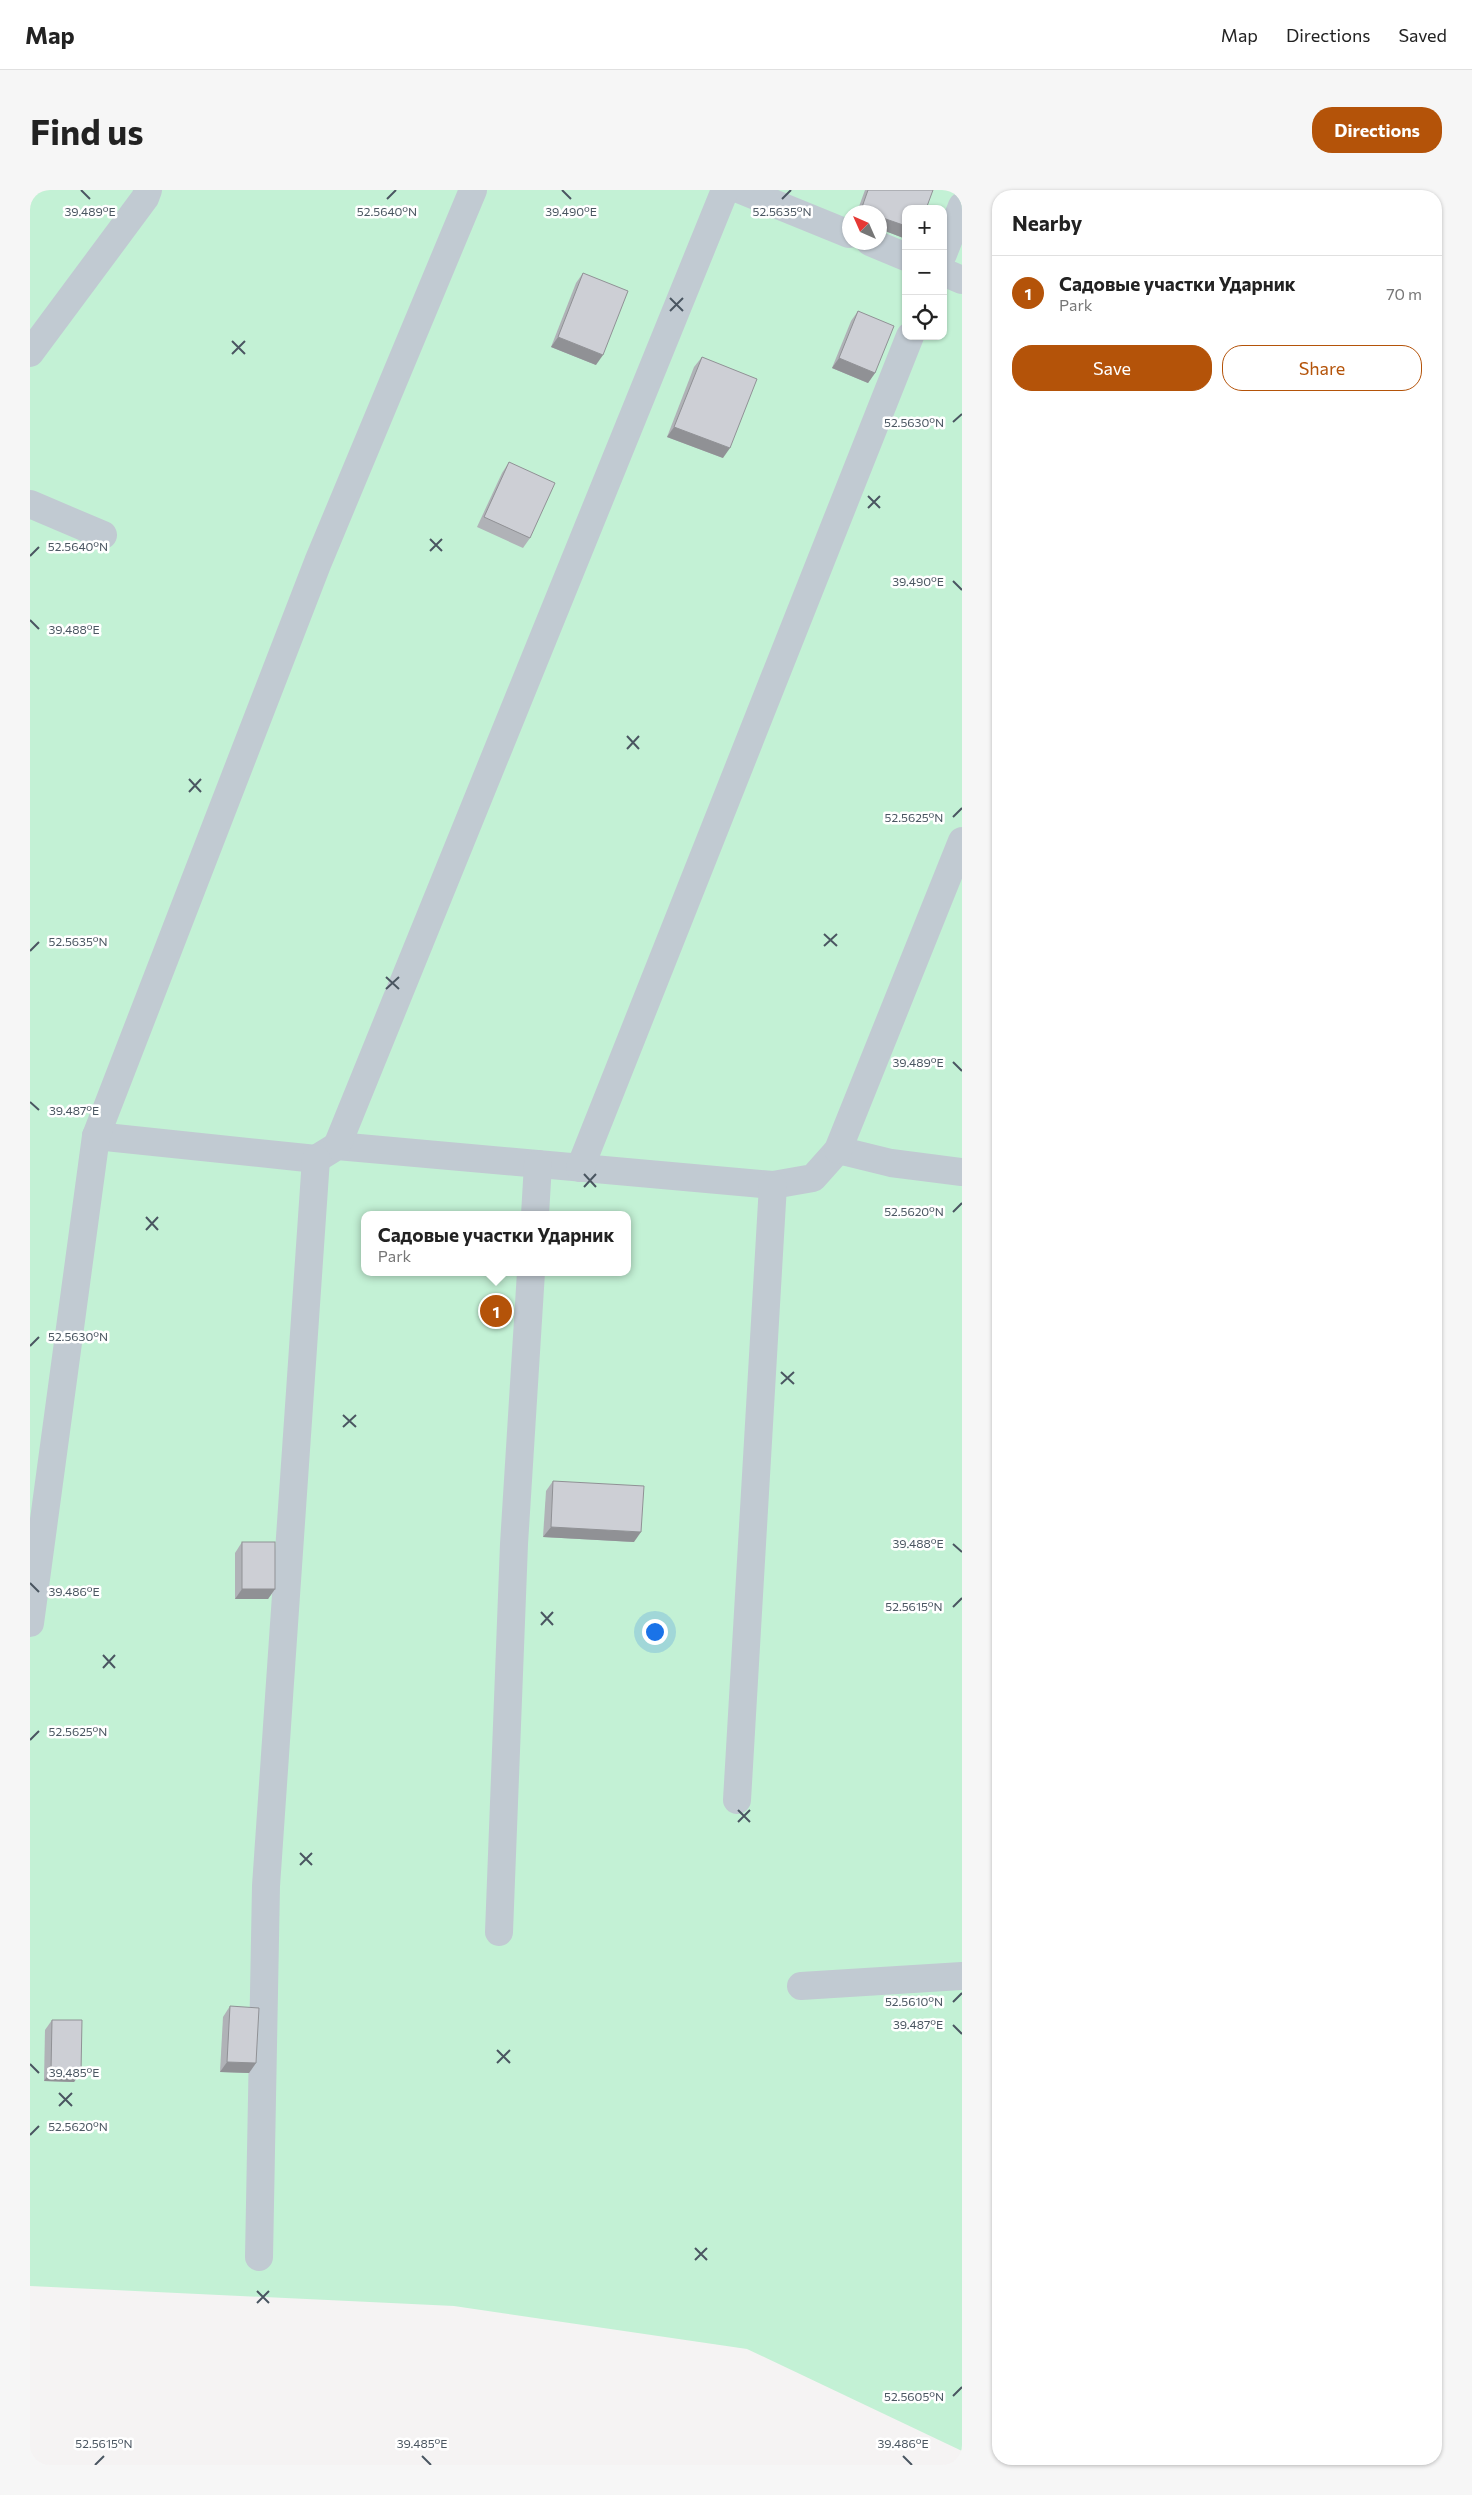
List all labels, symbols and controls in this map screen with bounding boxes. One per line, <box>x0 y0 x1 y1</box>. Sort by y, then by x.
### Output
text: Map <box>25 20 75 49</box>
text: Map <box>1221 24 1258 46</box>
text: Directions <box>1286 24 1370 46</box>
text: Saved <box>1398 24 1447 46</box>
button: Directions <box>1312 107 1442 153</box>
text: Find us <box>30 109 144 152</box>
text: 39.489°E <box>64 204 116 218</box>
text: 52.5640°N <box>357 204 417 218</box>
text: 39.490°E <box>545 204 597 218</box>
text: 52.5635°N <box>753 204 811 218</box>
north arrow <box>842 205 887 250</box>
map controls <box>902 205 947 340</box>
button: + <box>902 205 947 250</box>
text: Nearby <box>1012 210 1082 235</box>
button: − <box>902 250 947 295</box>
text: Садовые участки Ударник <box>1059 272 1296 295</box>
text: 1 <box>1024 284 1032 303</box>
text: 70 m <box>1386 284 1422 303</box>
button: locate <box>902 295 947 340</box>
text: Park <box>1059 295 1092 314</box>
button: Save <box>1012 345 1212 391</box>
button: Share <box>1222 345 1422 391</box>
text: 52.5630°N <box>884 415 944 429</box>
text: 52.5640°N <box>48 539 108 553</box>
text: 39.490°E <box>892 574 944 588</box>
text: 39.488°E <box>48 622 100 636</box>
text: 52.5625°N <box>885 810 943 824</box>
text: 52.5635°N <box>49 934 107 948</box>
text: 39.489°E <box>892 1055 944 1069</box>
text: 39.487°E <box>49 1103 99 1117</box>
text: 52.5620°N <box>884 1204 944 1218</box>
popup <box>361 1211 631 1276</box>
text: Садовые участки Ударник <box>378 1223 614 1246</box>
text: Park <box>378 1246 411 1265</box>
pin: 1 <box>480 1292 512 1330</box>
text: 52.5630°N <box>48 1329 108 1343</box>
text: 39.488°E <box>892 1536 944 1550</box>
text: 39.486°E <box>48 1584 100 1598</box>
text: 52.5615°N <box>885 1599 943 1613</box>
your location <box>642 1619 668 1645</box>
text: 52.5625°N <box>49 1724 107 1738</box>
text: 52.5610°N <box>885 1994 943 2008</box>
text: 39.487°E <box>893 2017 943 2031</box>
text: 39.485°E <box>49 2065 99 2079</box>
text: 52.5620°N <box>48 2119 108 2133</box>
text: 52.5605°N <box>884 2389 944 2403</box>
text: 52.5615°N <box>75 2436 133 2450</box>
text: 39.485°E <box>397 2436 447 2450</box>
text: 39.486°E <box>877 2436 929 2450</box>

